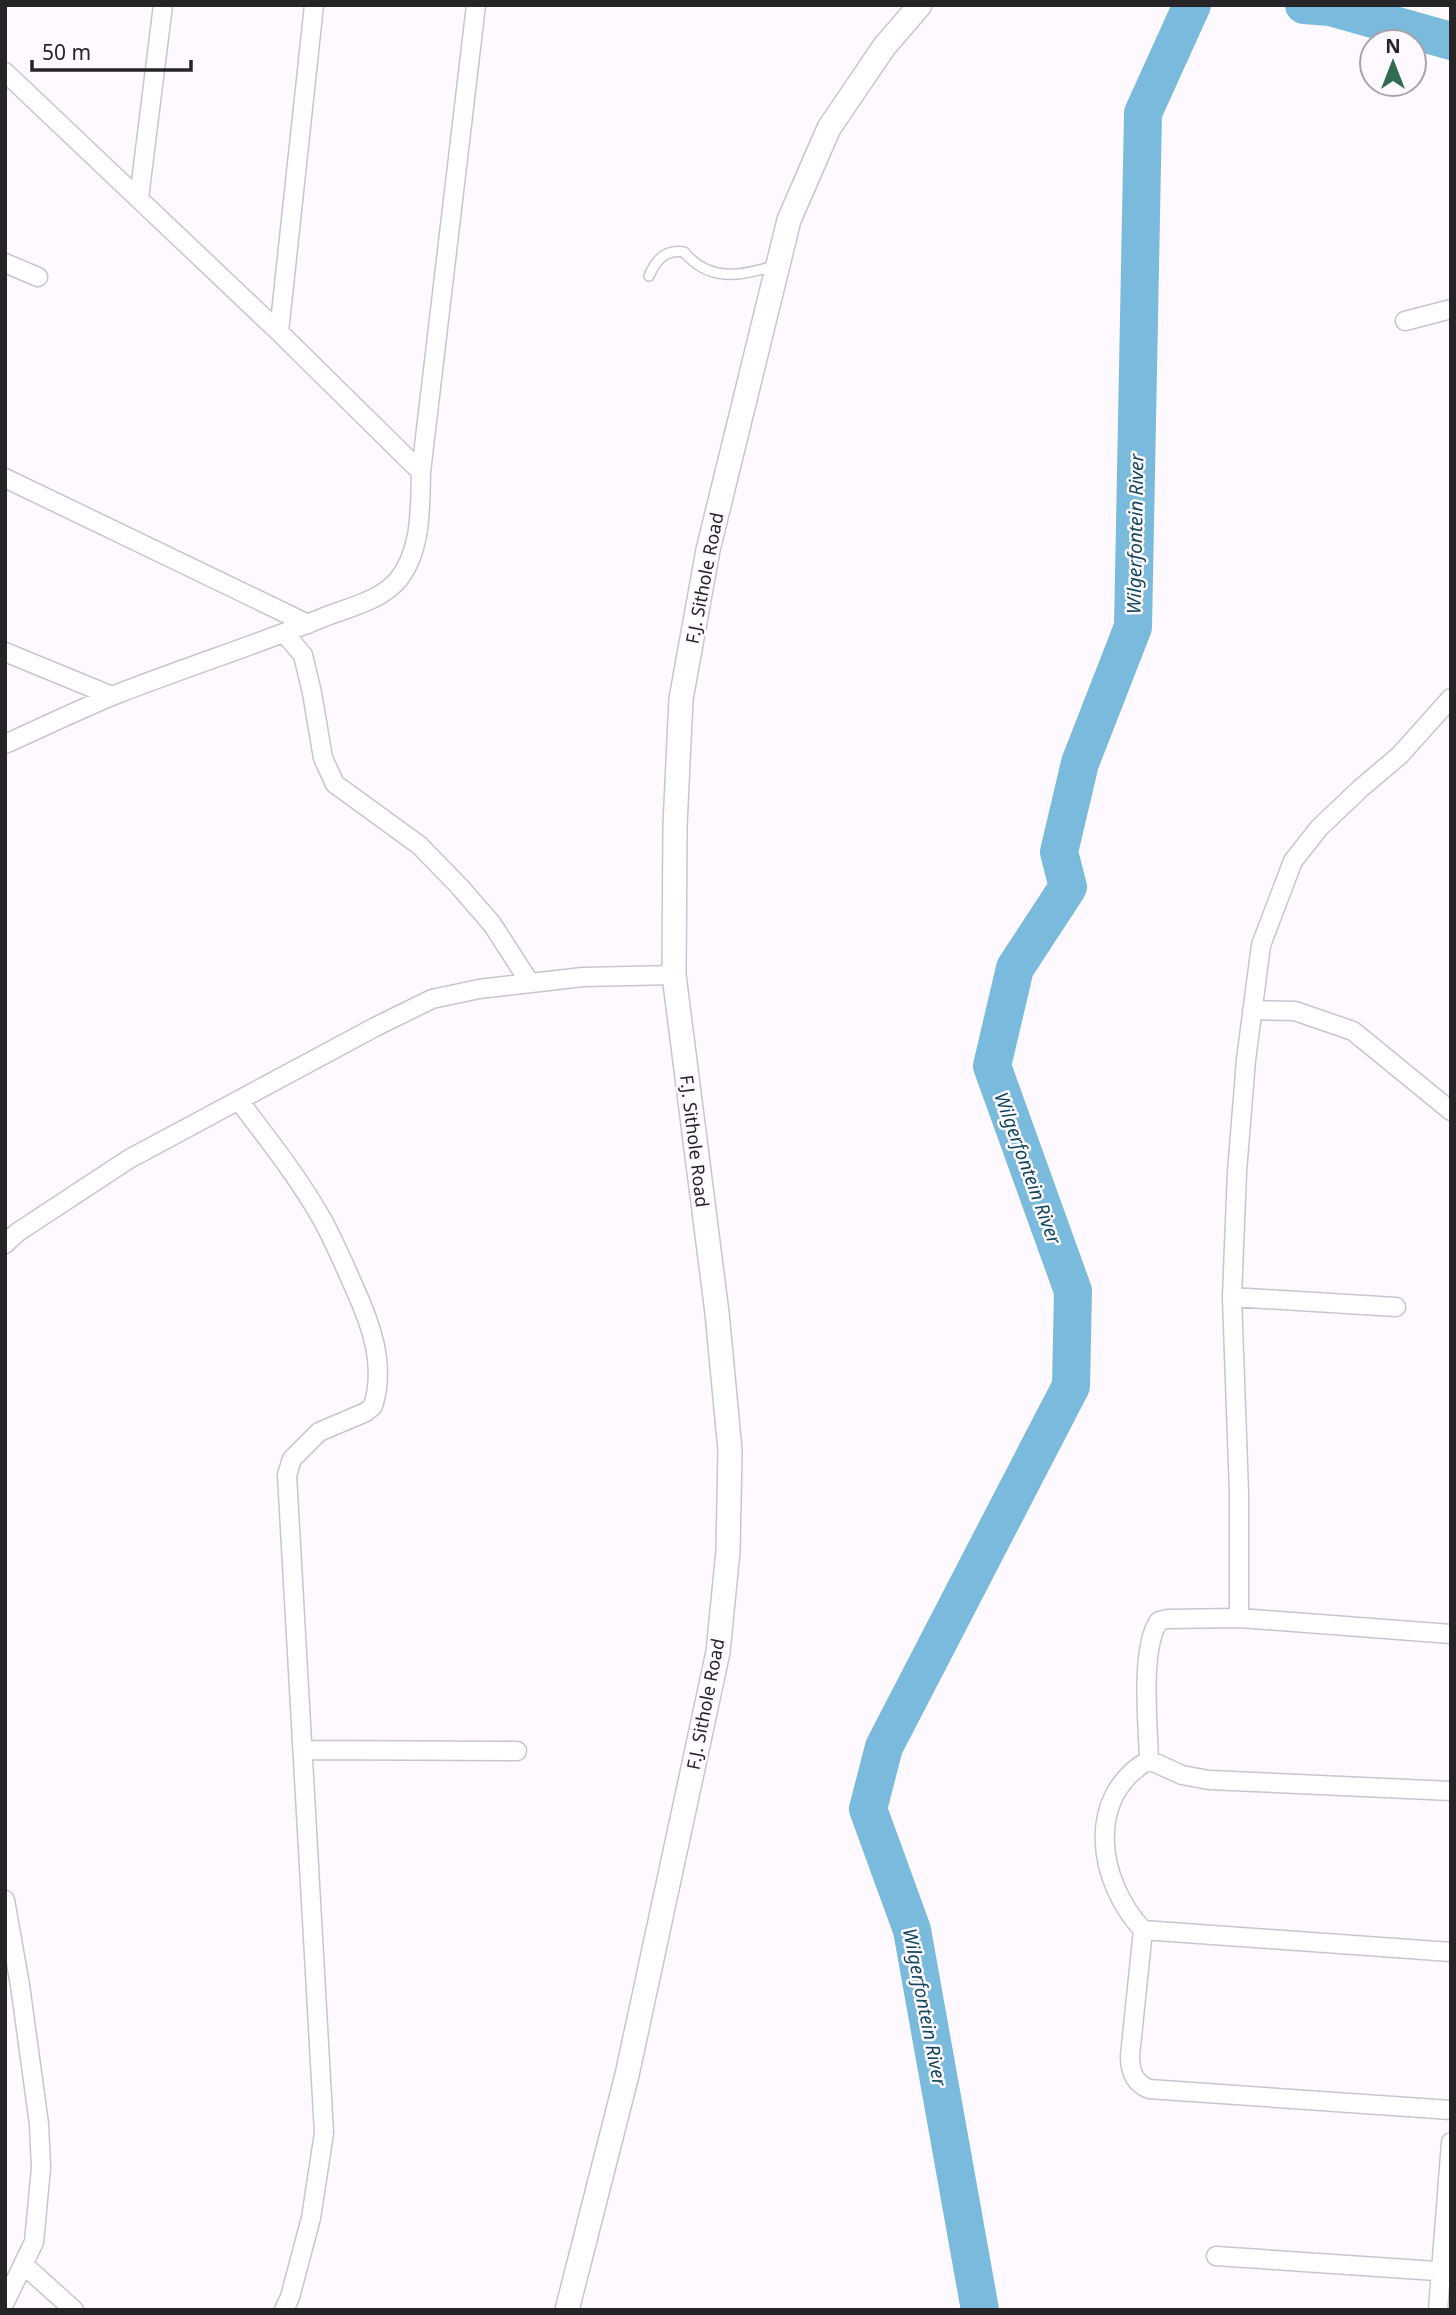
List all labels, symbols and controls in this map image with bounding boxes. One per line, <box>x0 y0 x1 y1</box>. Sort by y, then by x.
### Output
scale bar <box>32 28 191 72</box>
north arrow <box>1358 28 1428 98</box>
text: N <box>1385 33 1401 59</box>
text: 50 m <box>42 38 91 66</box>
water label: Wilgerfontein River <box>1121 452 1149 614</box>
street label: F.J. Sithole Road <box>680 510 728 646</box>
street label: F.J. Sithole Road <box>675 1073 715 1209</box>
water label: Wilgerfontein River <box>988 1088 1068 1249</box>
street label: F.J. Sithole Road <box>681 1636 729 1772</box>
water label: Wilgerfontein River <box>897 1926 953 2090</box>

